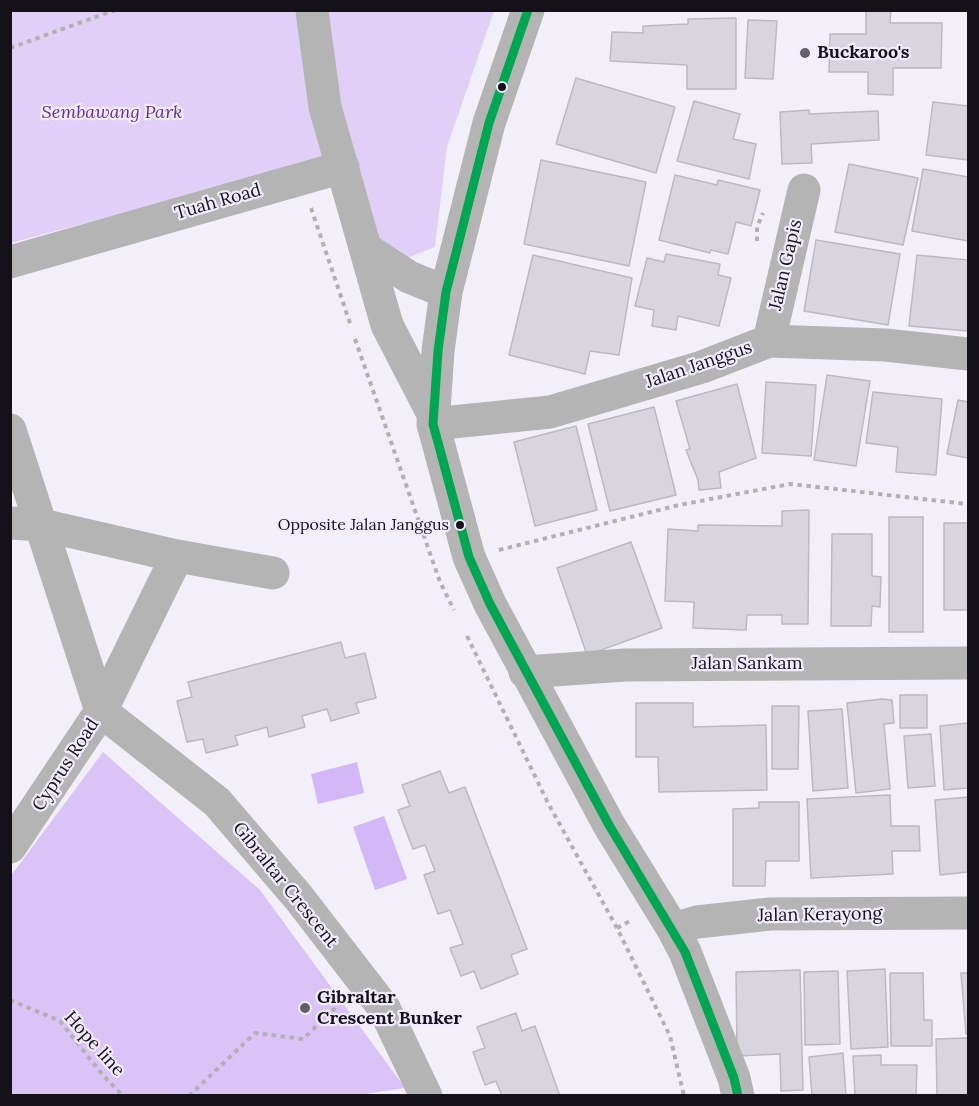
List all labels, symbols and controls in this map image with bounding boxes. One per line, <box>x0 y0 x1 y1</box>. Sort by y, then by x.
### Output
place label: Buckaroo's <box>817 42 910 64</box>
marker: Buckaroo's <box>798 46 812 60</box>
unlabelled marker <box>496 81 508 93</box>
park label: Sembawang Park <box>42 102 182 124</box>
street label: Tuah Road <box>172 179 264 225</box>
street label: Jalan Gapis <box>765 217 807 313</box>
street label: Jalan Janggus <box>643 337 755 393</box>
place label: Opposite Jalan Janggus <box>278 515 449 535</box>
marker: Opposite Jalan Janggus <box>454 519 466 531</box>
street label: Jalan Sankam <box>691 653 803 675</box>
street label: Cyprus Road <box>28 715 104 815</box>
street label: Gibraltar Crescent <box>228 818 342 952</box>
street label: Jalan Kerayong <box>757 903 883 927</box>
place label: Gibraltar Crescent Bunker <box>317 987 462 1030</box>
marker: Gibraltar Crescent Bunker <box>298 1001 312 1015</box>
street label: Hope line <box>59 1007 129 1081</box>

